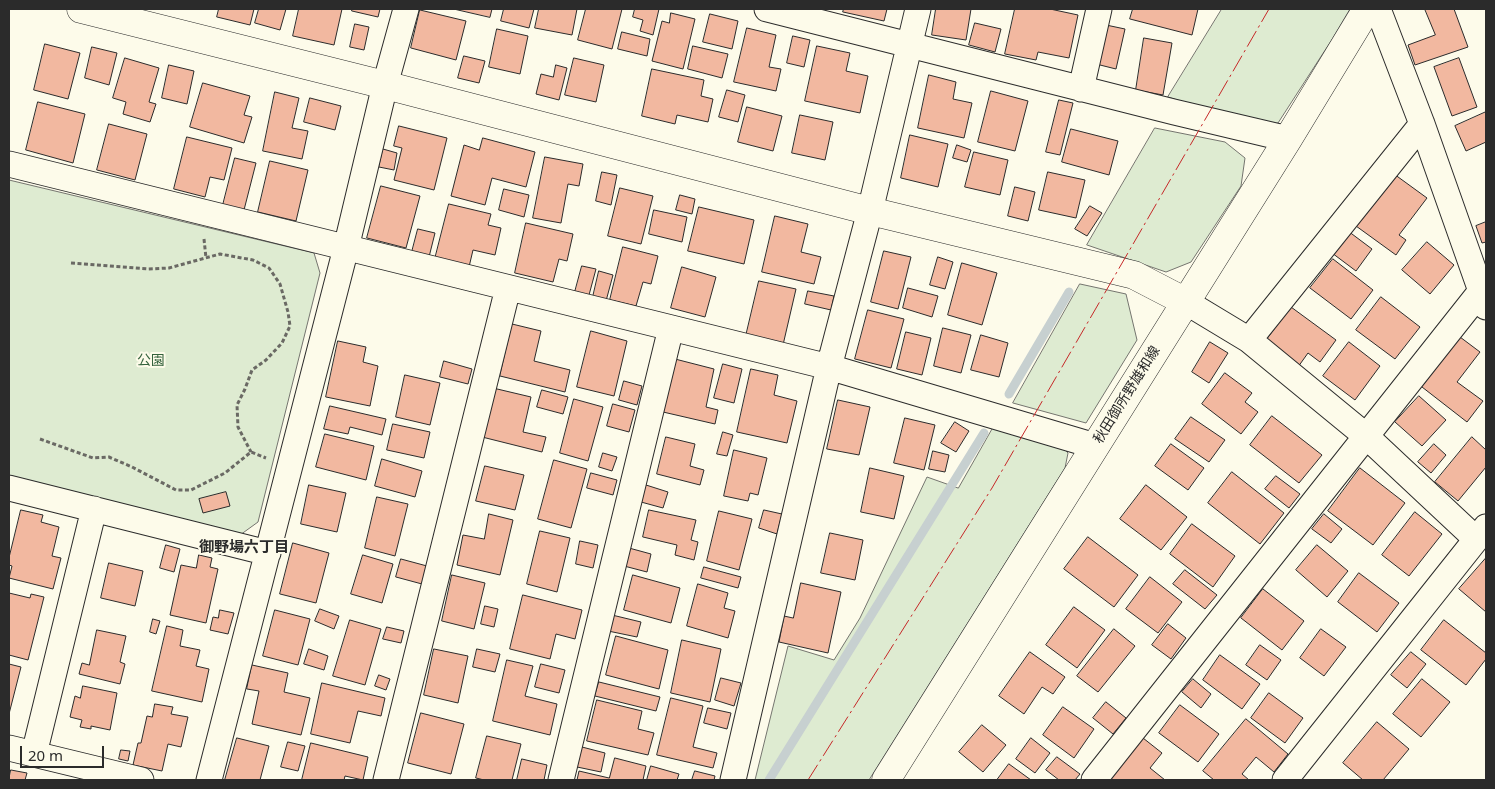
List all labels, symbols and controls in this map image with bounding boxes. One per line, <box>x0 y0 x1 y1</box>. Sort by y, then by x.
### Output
street label: 秋田御所野雄和線 <box>1090 343 1164 447</box>
park label: 公園 <box>137 353 165 369</box>
district label: 御野場六丁目 <box>199 539 289 557</box>
scale bar <box>22 736 106 768</box>
text: 20 m <box>28 745 63 765</box>

